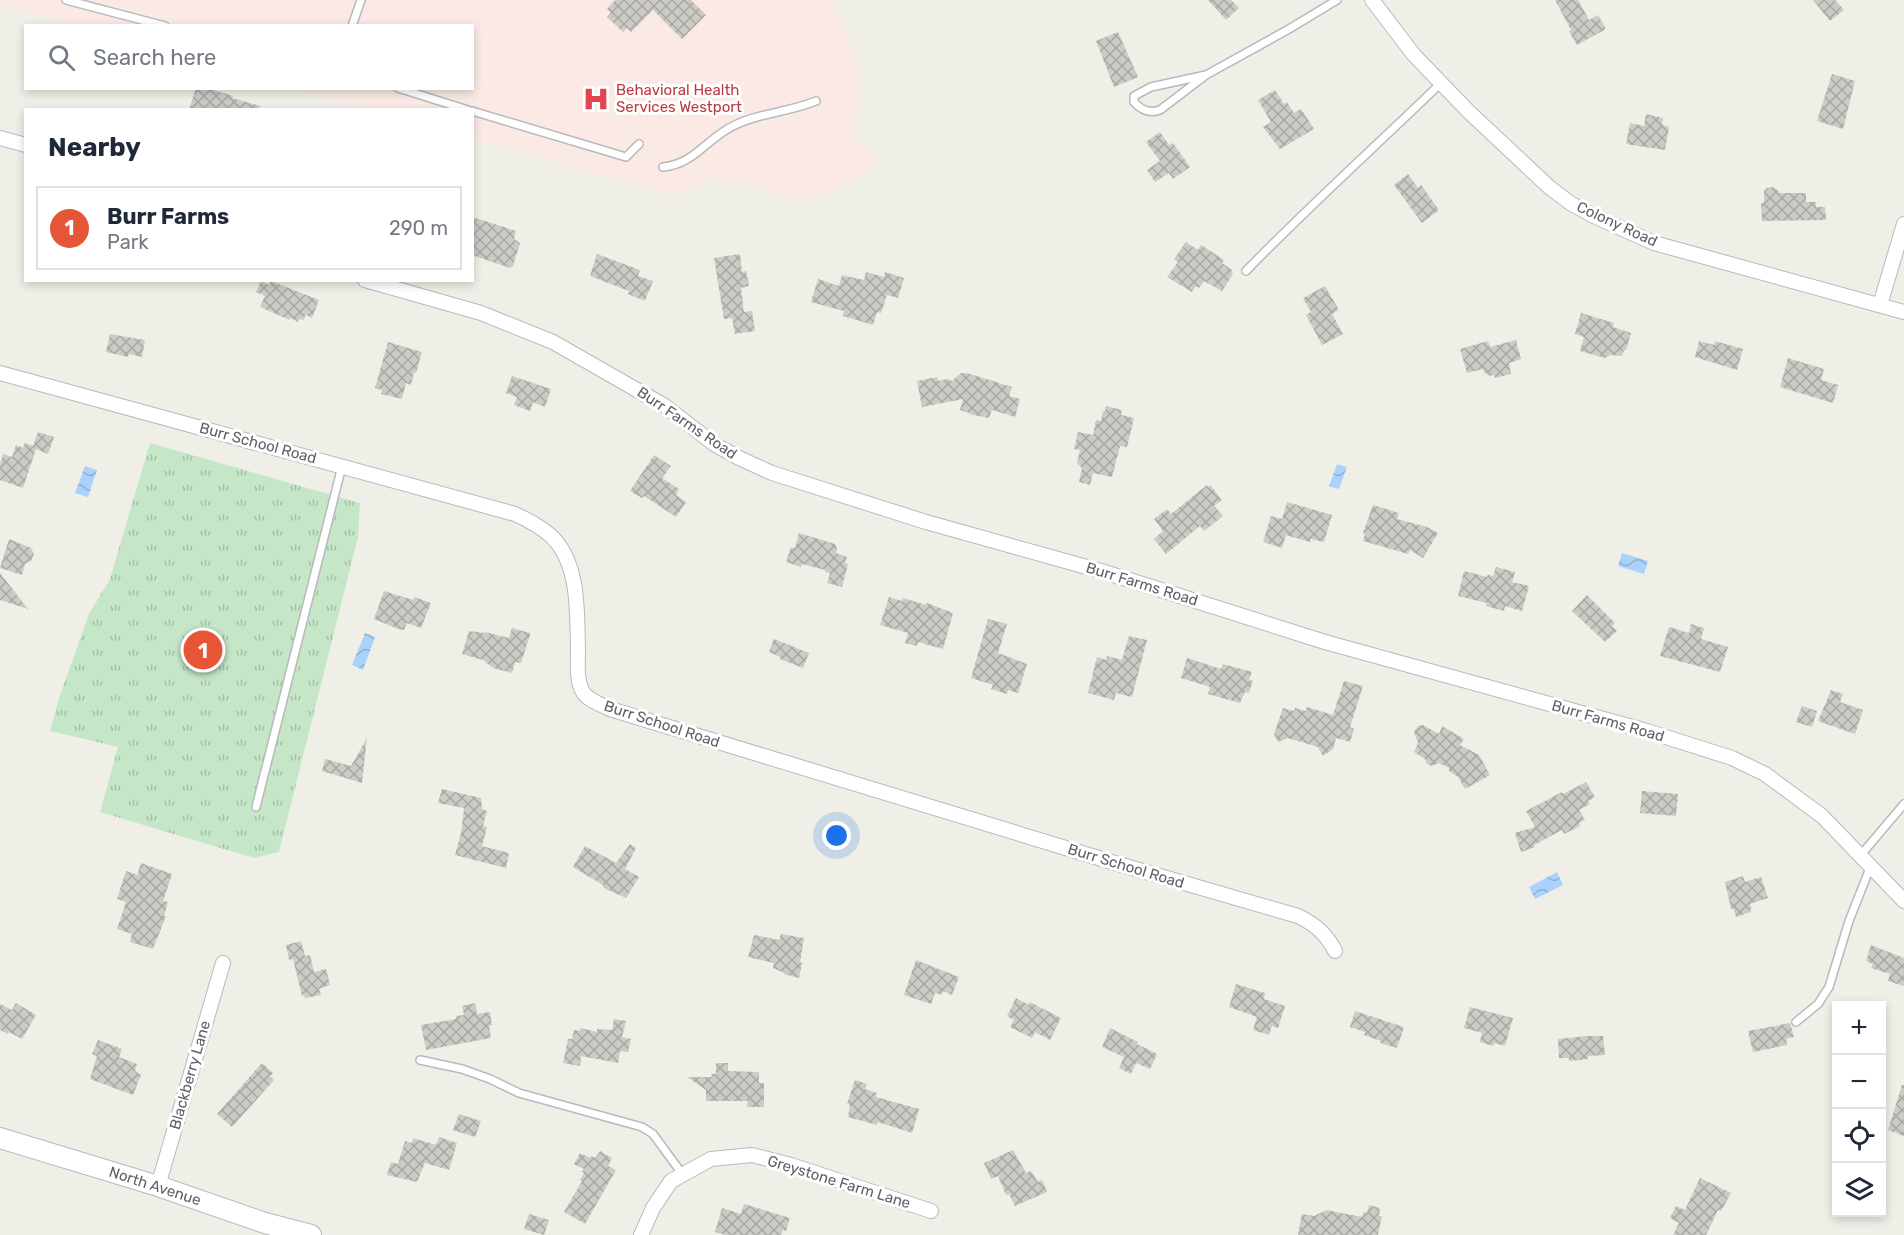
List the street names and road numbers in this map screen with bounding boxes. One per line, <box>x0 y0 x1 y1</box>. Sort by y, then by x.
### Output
street label: Colony Road <box>1574 197 1660 251</box>
street label: Burr Farms Road <box>634 383 740 463</box>
street label: Burr School Road <box>197 419 319 467</box>
street label: Burr Farms Road <box>1084 558 1200 610</box>
street label: Burr Farms Road <box>1550 696 1666 746</box>
street label: Burr School Road <box>602 697 722 751</box>
street label: Burr School Road <box>1066 840 1186 892</box>
street label: Blackberry Lane <box>166 1018 214 1132</box>
street label: Greystone Farm Lane <box>765 1152 913 1212</box>
street label: North Avenue <box>107 1163 203 1209</box>

